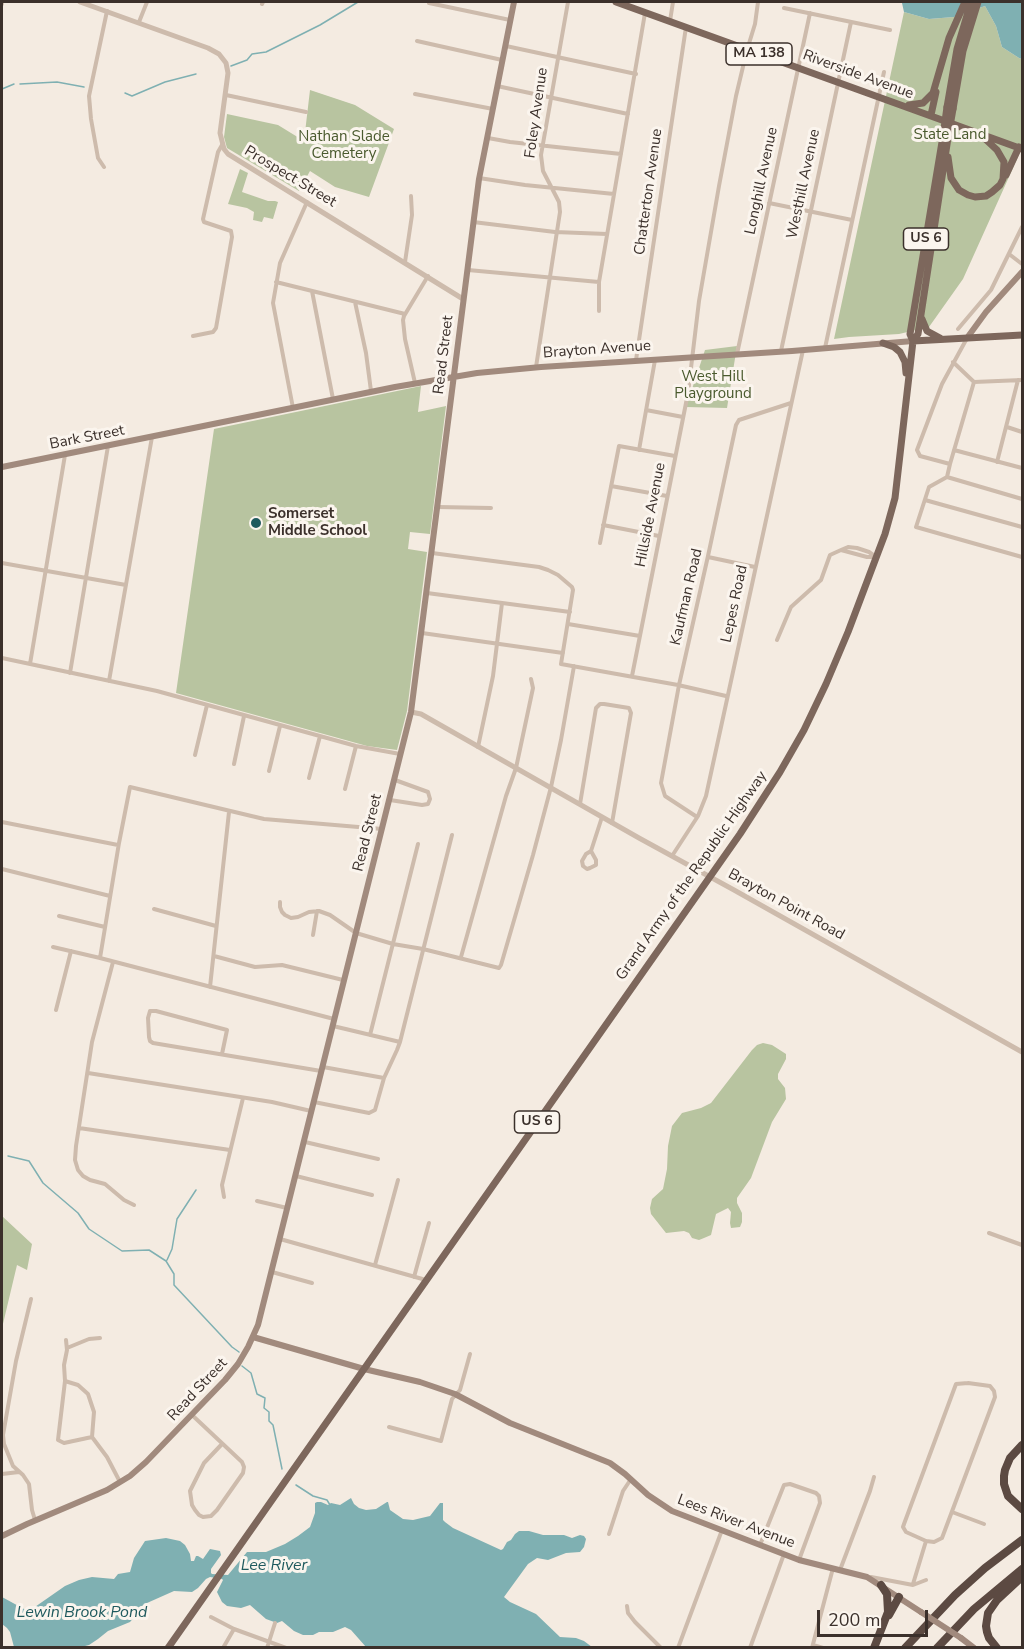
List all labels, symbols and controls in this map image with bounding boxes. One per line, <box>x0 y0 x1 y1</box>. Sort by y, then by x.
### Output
road number: MA 138 <box>726 43 792 65</box>
street label: Riverside Avenue <box>800 47 916 103</box>
street label: Foley Avenue <box>522 67 552 159</box>
street label: Longhill Avenue <box>742 126 782 236</box>
park label: State Land <box>914 126 986 144</box>
street label: Westhill Avenue <box>784 127 824 241</box>
park label: Nathan Slade Cemetery <box>298 128 390 163</box>
street label: Chatterton Avenue <box>631 128 667 256</box>
street label: Prospect Street <box>241 143 339 211</box>
road number: US 6 <box>904 228 948 250</box>
street label: Read Street <box>430 315 458 395</box>
street label: Brayton Avenue <box>542 337 652 363</box>
park label: West Hill Playground <box>674 368 752 403</box>
street label: Bark Street <box>48 422 126 454</box>
street label: Hillside Avenue <box>632 461 670 569</box>
place label: Somerset Middle School <box>268 505 367 540</box>
marker: Somerset Middle School <box>249 516 263 530</box>
street label: Kaufman Road <box>667 547 707 647</box>
street label: Lepes Road <box>718 564 752 644</box>
street label: Grand Army of the Republic Highway <box>613 768 771 984</box>
street label: Read Street <box>350 792 386 874</box>
street label: Brayton Point Road <box>725 865 847 945</box>
road number: US 6 <box>514 1111 560 1133</box>
street label: Read Street <box>164 1355 232 1425</box>
street label: Lees River Avenue <box>675 1491 797 1553</box>
water label: Lee River <box>241 1556 307 1576</box>
scale bar <box>820 1598 931 1636</box>
water label: Lewin Brook Pond <box>17 1603 147 1623</box>
text: 200 m <box>828 1608 880 1632</box>

